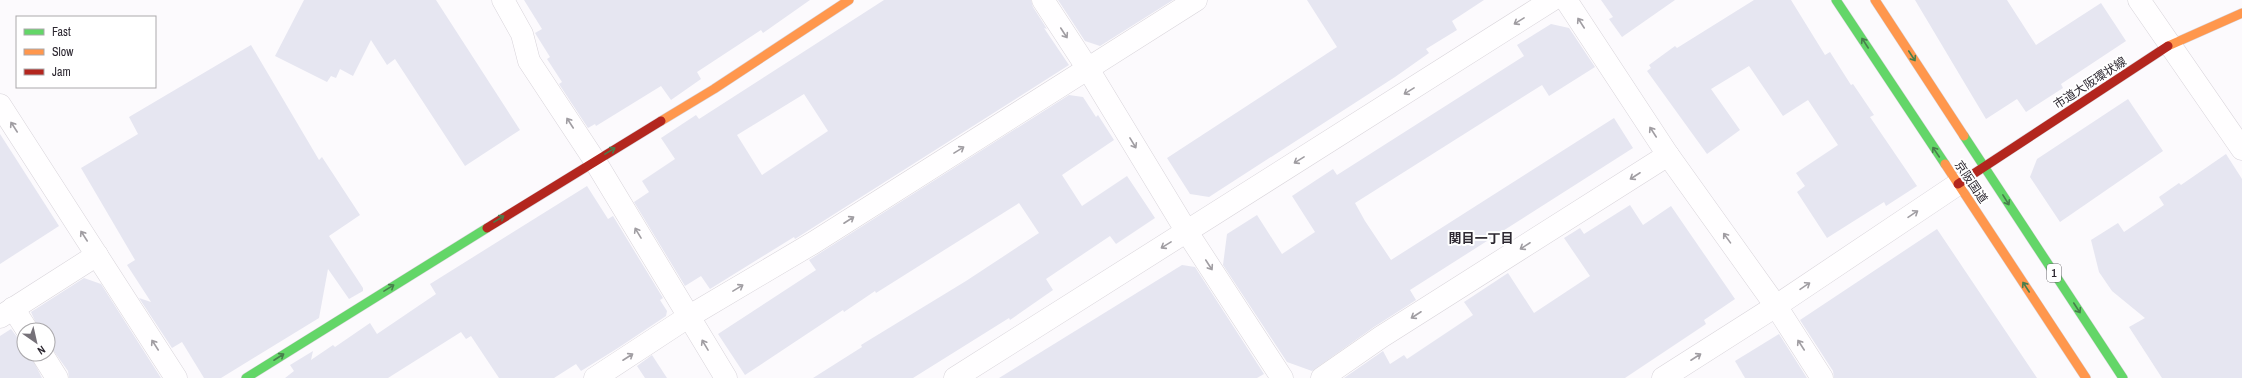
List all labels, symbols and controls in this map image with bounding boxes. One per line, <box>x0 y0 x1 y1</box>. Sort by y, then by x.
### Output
legend <box>16 16 156 88</box>
one-way arrow <box>1514 17 1525 25</box>
one-way arrow <box>1577 18 1585 29</box>
text: Fast <box>52 24 71 40</box>
one-way arrow <box>1060 27 1068 38</box>
one-way arrow <box>1861 38 1869 49</box>
text: Slow <box>52 44 74 60</box>
one-way arrow <box>1908 50 1916 61</box>
street label: 市道大阪環状線 <box>2050 53 2130 113</box>
text: Jam <box>52 64 71 80</box>
one-way arrow <box>1403 87 1415 95</box>
one-way arrow <box>566 118 574 129</box>
one-way arrow <box>10 121 18 132</box>
one-way arrow <box>1649 127 1657 138</box>
one-way arrow <box>1129 137 1137 148</box>
one-way arrow <box>953 146 964 154</box>
one-way arrow <box>1932 146 1940 158</box>
one-way arrow <box>604 147 616 155</box>
one-way arrow <box>1293 157 1305 165</box>
street label: 京阪国道 <box>1951 158 1991 206</box>
one-way arrow <box>1629 172 1641 180</box>
one-way arrow <box>2002 194 2010 205</box>
one-way arrow <box>1907 210 1918 218</box>
one-way arrow <box>493 215 505 223</box>
one-way arrow <box>843 216 854 224</box>
one-way arrow <box>634 227 642 239</box>
one-way arrow <box>80 230 88 242</box>
district label: 関目一丁目 <box>1448 230 1514 247</box>
one-way arrow <box>1723 233 1731 244</box>
one-way arrow <box>1161 241 1172 249</box>
one-way arrow <box>1519 242 1531 250</box>
one-way arrow <box>1205 259 1213 270</box>
road number: 1 <box>2047 264 2061 282</box>
one-way arrow <box>1799 282 1811 290</box>
one-way arrow <box>2022 282 2030 293</box>
one-way arrow <box>732 283 744 291</box>
one-way arrow <box>383 284 394 292</box>
one-way arrow <box>2074 302 2082 314</box>
one-way arrow <box>1410 312 1422 320</box>
north arrow <box>16 322 56 362</box>
one-way arrow <box>150 339 158 351</box>
one-way arrow <box>701 339 709 351</box>
one-way arrow <box>1797 340 1805 351</box>
text: N <box>35 343 48 358</box>
one-way arrow <box>622 352 634 360</box>
one-way arrow <box>273 353 284 361</box>
one-way arrow <box>1690 353 1701 361</box>

